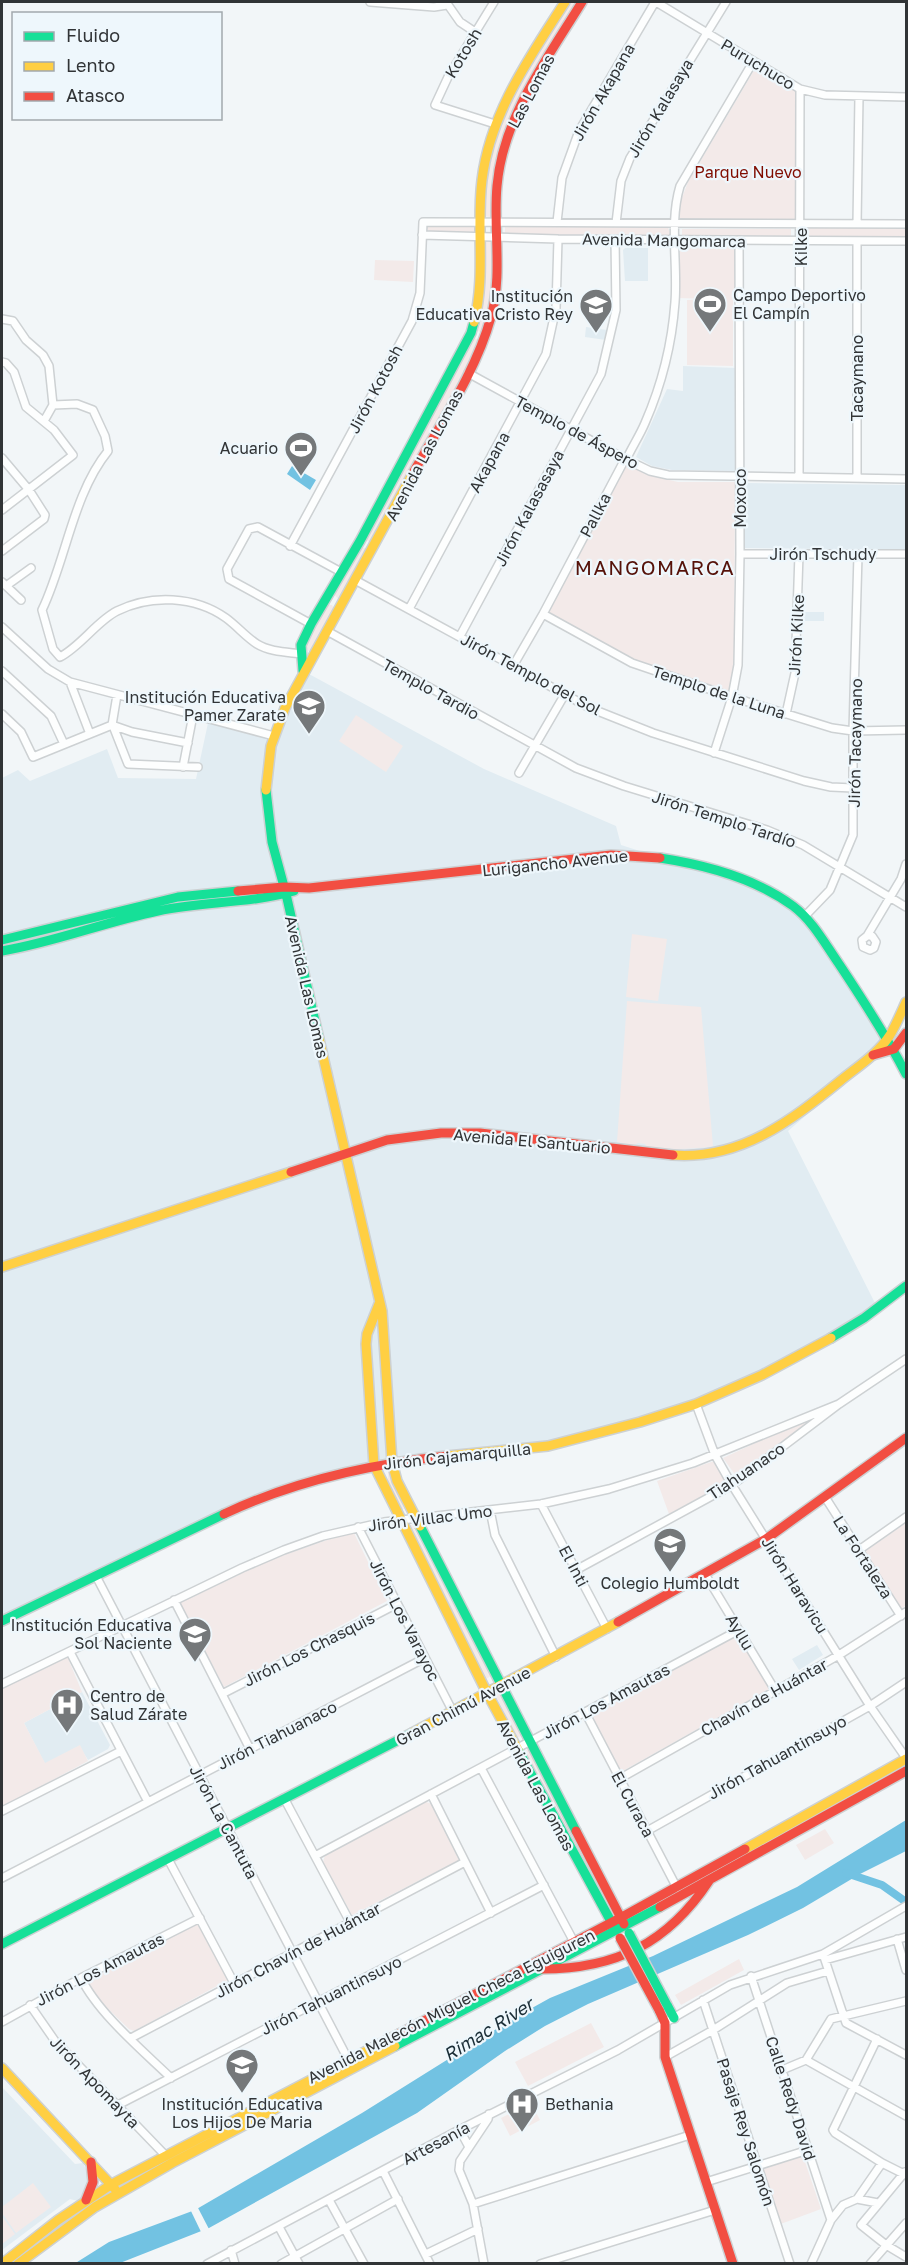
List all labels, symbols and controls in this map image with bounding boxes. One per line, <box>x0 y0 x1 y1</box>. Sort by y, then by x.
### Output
legend <box>12 12 222 120</box>
text: Fluido <box>66 24 120 46</box>
street label: Kotosh <box>440 24 486 82</box>
street label: Puruchuco <box>717 34 799 94</box>
street label: Jirón Akapana <box>567 40 639 144</box>
street label: Las Lomas <box>503 51 559 131</box>
text: Lento <box>66 54 115 76</box>
street label: Jirón Kalasaya <box>623 55 697 161</box>
text: Atasco <box>66 84 125 106</box>
park label: Parque Nuevo <box>694 162 802 182</box>
street label: Kilke <box>791 228 811 266</box>
street label: Avenida Mangomarca <box>582 229 746 251</box>
place label: Campo Deportivo El Campín <box>733 285 866 323</box>
place label: Institución Educativa Cristo Rey <box>416 286 573 324</box>
sports icon: Campo Deportivo El Campín <box>692 286 728 333</box>
school or university icon: Institución Educativa Cristo Rey <box>578 287 614 334</box>
street label: Tacaymano <box>847 335 867 421</box>
street label: Jirón Kotosh <box>343 341 407 437</box>
street label: Avenida Las Lomas <box>381 386 467 524</box>
street label: Templo de Áspero <box>512 391 642 473</box>
street label: Akapana <box>464 428 514 496</box>
sports icon: Acuario <box>283 430 319 477</box>
place label: Acuario <box>220 438 278 458</box>
street label: Jirón Kalasasaya <box>490 446 568 570</box>
street label: Moxoco <box>730 468 750 528</box>
street label: Pallka <box>575 489 615 541</box>
street label: Jirón Tschudy <box>769 544 877 564</box>
district label: MANGOMARCA <box>575 555 735 579</box>
street label: Jirón Kilke <box>784 594 808 676</box>
street label: Jirón Templo del Sol <box>457 629 605 719</box>
street label: Templo Tardio <box>379 654 483 724</box>
street label: Templo de la Luna <box>650 661 788 723</box>
street label: Jirón Tacaymano <box>844 678 866 808</box>
place label: Institución Educativa Pamer Zarate <box>125 687 286 725</box>
school or university icon: Institución Educativa Pamer Zarate <box>291 688 327 735</box>
street label: Jirón Templo Tardío <box>649 786 799 852</box>
street label: Lurigancho Avenue <box>481 845 629 881</box>
street label: Avenida Las Lomas <box>281 914 333 1060</box>
street label: Avenida El Santuario <box>453 1124 611 1158</box>
street label: Jirón Cajamarquilla <box>382 1438 532 1474</box>
street label: Tiahuanaco <box>704 1438 788 1504</box>
street label: Jirón Villac Umo <box>367 1500 493 1536</box>
street label: La Fortaleza <box>829 1512 897 1602</box>
school or university icon: Colegio Humboldt <box>652 1526 688 1573</box>
street label: Jirón Haravicu <box>757 1533 833 1637</box>
street label: El Inti <box>555 1542 593 1590</box>
street label: Jirón Los Varayoc <box>366 1556 445 1685</box>
place label: Colegio Humboldt <box>600 1573 740 1593</box>
street label: Jirón Los Chasquis <box>240 1607 378 1691</box>
street label: Ayllu <box>721 1610 759 1654</box>
place label: Institución Educativa Sol Naciente <box>11 1615 172 1653</box>
school or university icon: Institución Educativa Sol Naciente <box>177 1616 213 1663</box>
street label: Chavín de Huántar <box>697 1654 831 1740</box>
street label: Jirón Los Amautas <box>539 1659 673 1743</box>
street label: Gran Chimú Avenue <box>392 1662 534 1750</box>
place label: Centro de Salud Zárate <box>90 1686 187 1724</box>
hospital icon: Centro de Salud Zárate <box>49 1687 85 1734</box>
street label: Jirón Tiahuanaco <box>214 1696 340 1774</box>
street label: Jirón Tahuantinsuyo <box>704 1711 850 1803</box>
street label: Avenida Las Lomas <box>493 1716 579 1854</box>
street label: Jirón La Cantuta <box>186 1762 262 1882</box>
street label: El Curaca <box>607 1767 659 1841</box>
street label: Jirón Chavín de Huántar <box>212 1898 384 2002</box>
street label: Avenida Malecón Miguel Checa Eguiguren <box>304 1925 598 2087</box>
street label: Jirón Los Amautas <box>33 1928 167 2010</box>
street label: Jirón Tahuantinsuyo <box>257 1951 405 2039</box>
water label: Rimac River <box>439 1991 539 2065</box>
street label: Jirón Apomayta <box>46 2032 144 2132</box>
street label: Calle Redy David <box>762 2034 820 2162</box>
school or university icon: Institución Educativa Los Hijos De Maria <box>224 2047 260 2094</box>
street label: Pasaje Rey Salomón <box>713 2055 779 2209</box>
hospital icon: Bethania <box>504 2086 540 2133</box>
place label: Institución Educativa Los Hijos De Maria <box>161 2094 323 2132</box>
place label: Bethania <box>545 2094 613 2114</box>
street label: Artesanía <box>399 2117 473 2169</box>

